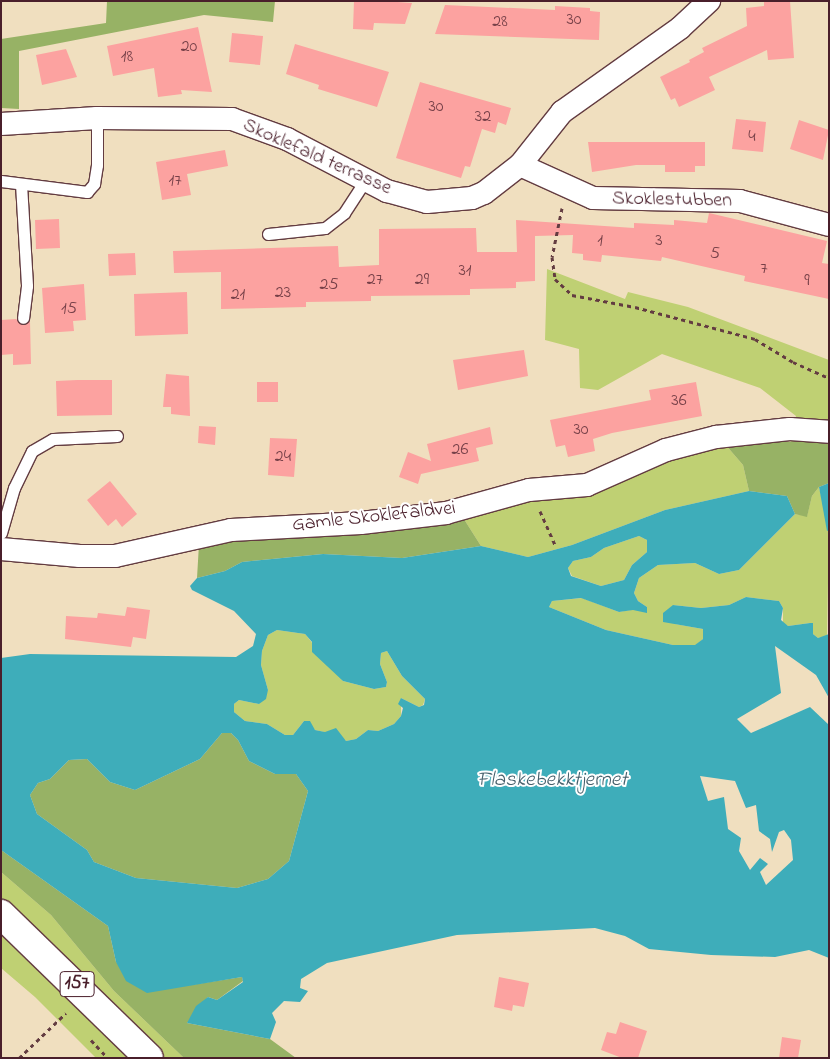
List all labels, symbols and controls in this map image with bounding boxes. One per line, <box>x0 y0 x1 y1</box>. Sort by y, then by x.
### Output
house number: 30 <box>566 9 582 31</box>
house number: 28 <box>492 11 508 33</box>
house number: 20 <box>181 36 197 58</box>
house number: 18 <box>121 46 133 68</box>
house number: 30 <box>428 96 444 118</box>
house number: 32 <box>475 106 491 128</box>
street label: Skoklefald terrasse <box>239 113 395 201</box>
house number: 4 <box>748 126 756 148</box>
house number: 17 <box>168 170 182 192</box>
street label: Skoklestubben <box>612 187 732 213</box>
house number: 1 <box>597 230 603 252</box>
house number: 3 <box>655 230 663 252</box>
house number: 5 <box>710 243 720 265</box>
house number: 7 <box>760 258 768 280</box>
house number: 31 <box>458 260 472 282</box>
house number: 27 <box>367 269 383 291</box>
house number: 29 <box>415 269 429 291</box>
house number: 9 <box>804 270 810 292</box>
house number: 25 <box>319 274 339 296</box>
house number: 23 <box>275 282 291 304</box>
house number: 21 <box>231 284 245 306</box>
house number: 15 <box>61 298 77 320</box>
house number: 36 <box>671 390 687 412</box>
house number: 30 <box>573 419 589 441</box>
house number: 26 <box>452 439 468 461</box>
house number: 24 <box>275 446 291 468</box>
street label: Gamle Skoklefaldvei <box>291 496 457 538</box>
water label: Flaskebekktjernet <box>477 767 627 793</box>
road number: 157 <box>60 968 94 1001</box>

